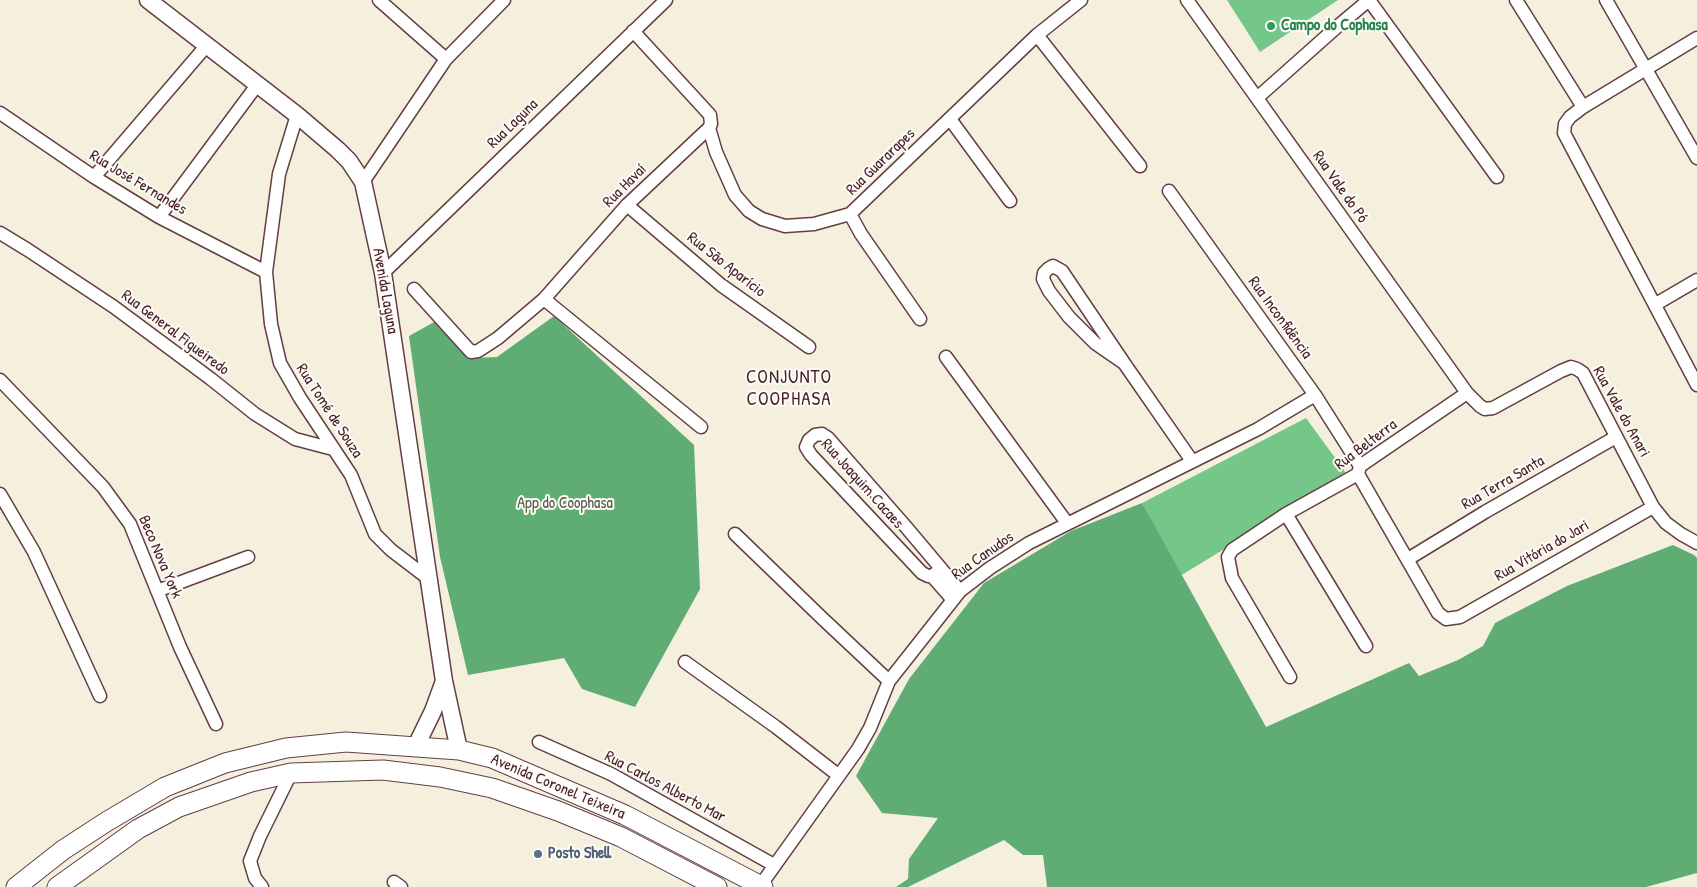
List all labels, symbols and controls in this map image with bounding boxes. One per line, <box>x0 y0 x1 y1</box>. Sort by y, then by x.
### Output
place label: Campo do Cophasa <box>1281 16 1388 36</box>
marker: Campo do Cophasa <box>1265 20 1277 32</box>
street label: Rua Laguna <box>484 95 542 153</box>
street label: Rua Guararapes <box>843 124 919 200</box>
street label: Rua José Fernandes <box>86 146 190 220</box>
street label: Rua Vale do Pó <box>1308 147 1372 227</box>
street label: Rua Havaí <box>599 160 651 212</box>
street label: Rua São Aparício <box>683 228 769 302</box>
street label: Avenida Laguna <box>368 247 402 335</box>
street label: Rua Inconfidência <box>1244 273 1316 363</box>
street label: Rua General Figueiredo <box>117 286 233 380</box>
street label: Rua Tomé de Souza <box>292 360 366 462</box>
street label: Rua Vale do Anari <box>1588 363 1654 461</box>
district label: CONJUNTO COOPHASA <box>745 367 833 411</box>
street label: Rua Belterra <box>1331 415 1401 475</box>
street label: Rua Joaquim Cacaes <box>817 435 907 533</box>
street label: Rua Terra Santa <box>1458 452 1548 514</box>
park label: App do Coophasa <box>517 494 613 514</box>
street label: Beco Nova York <box>134 513 186 601</box>
street label: Rua Vitória do Jari <box>1491 516 1593 586</box>
street label: Rua Canudos <box>948 528 1018 584</box>
street label: Rua Carlos Alberto Mar <box>601 747 729 827</box>
street label: Avenida Coronel Teixeira <box>488 750 628 824</box>
place label: Posto Shell <box>548 844 611 864</box>
marker: Posto Shell <box>532 848 544 860</box>

